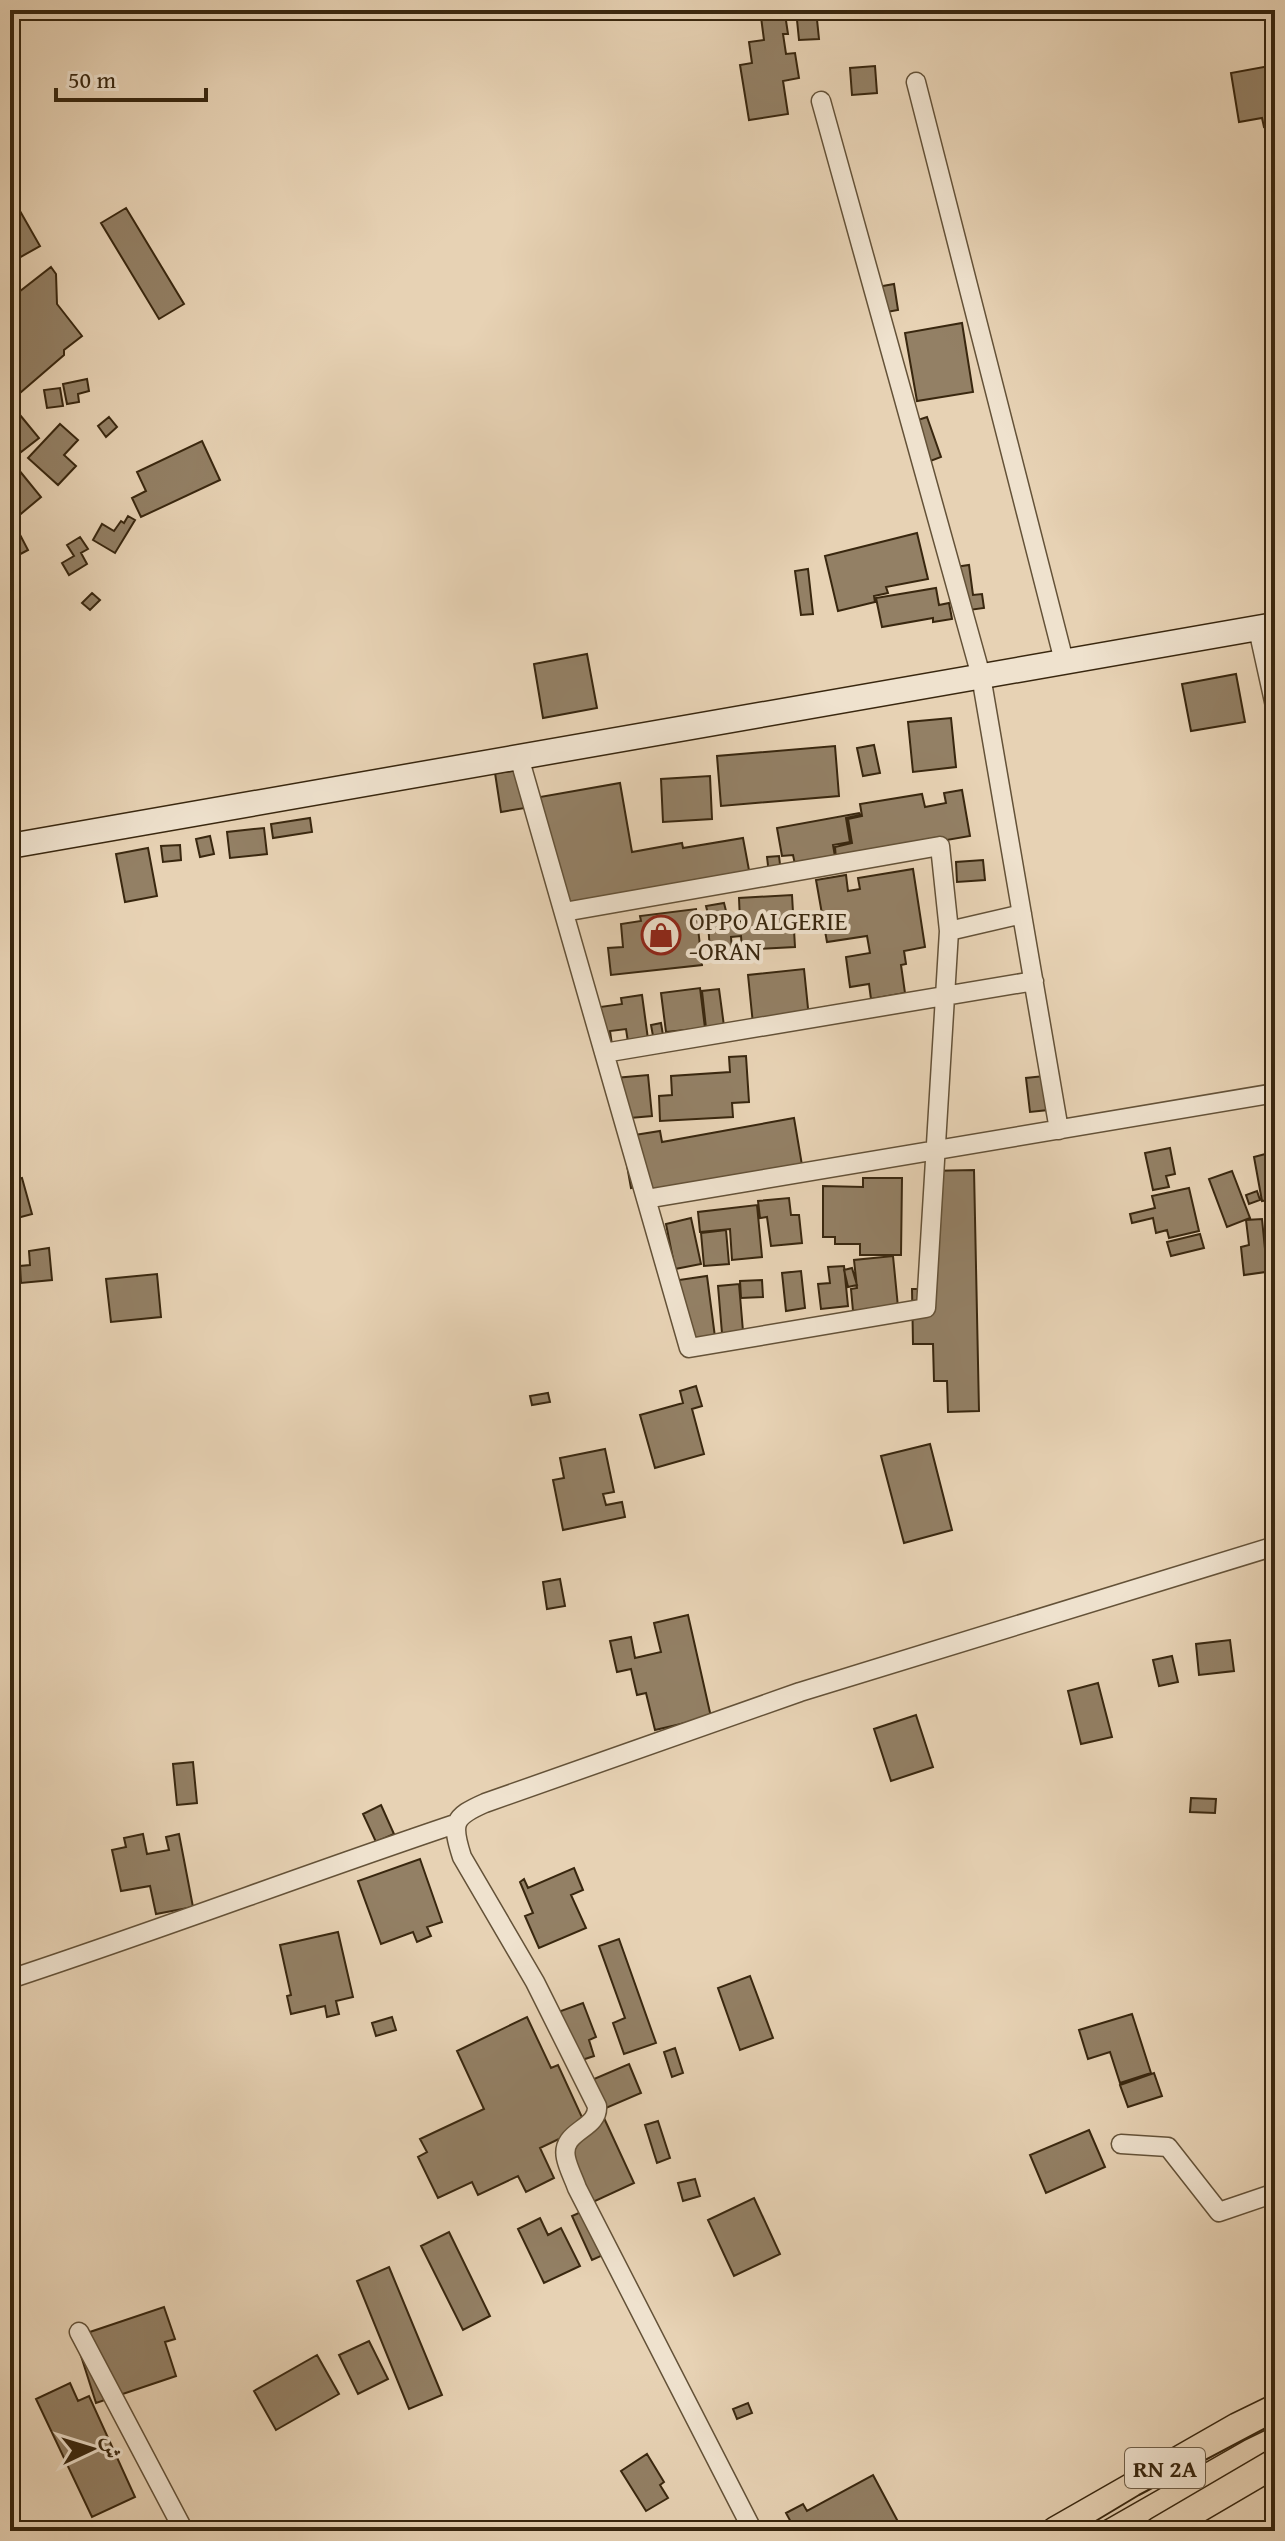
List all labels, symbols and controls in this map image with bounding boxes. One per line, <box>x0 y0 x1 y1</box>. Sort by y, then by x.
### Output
scale bar <box>56 52 206 102</box>
text: 50 m <box>68 62 116 97</box>
place label: OPPO ALGERIE -ORAN <box>689 901 847 970</box>
shop icon: OPPO ALGERIE -ORAN <box>640 914 682 956</box>
north arrow <box>52 2409 132 2489</box>
text: ش <box>95 2436 129 2460</box>
road number: RN 2A <box>1125 2448 1205 2488</box>

